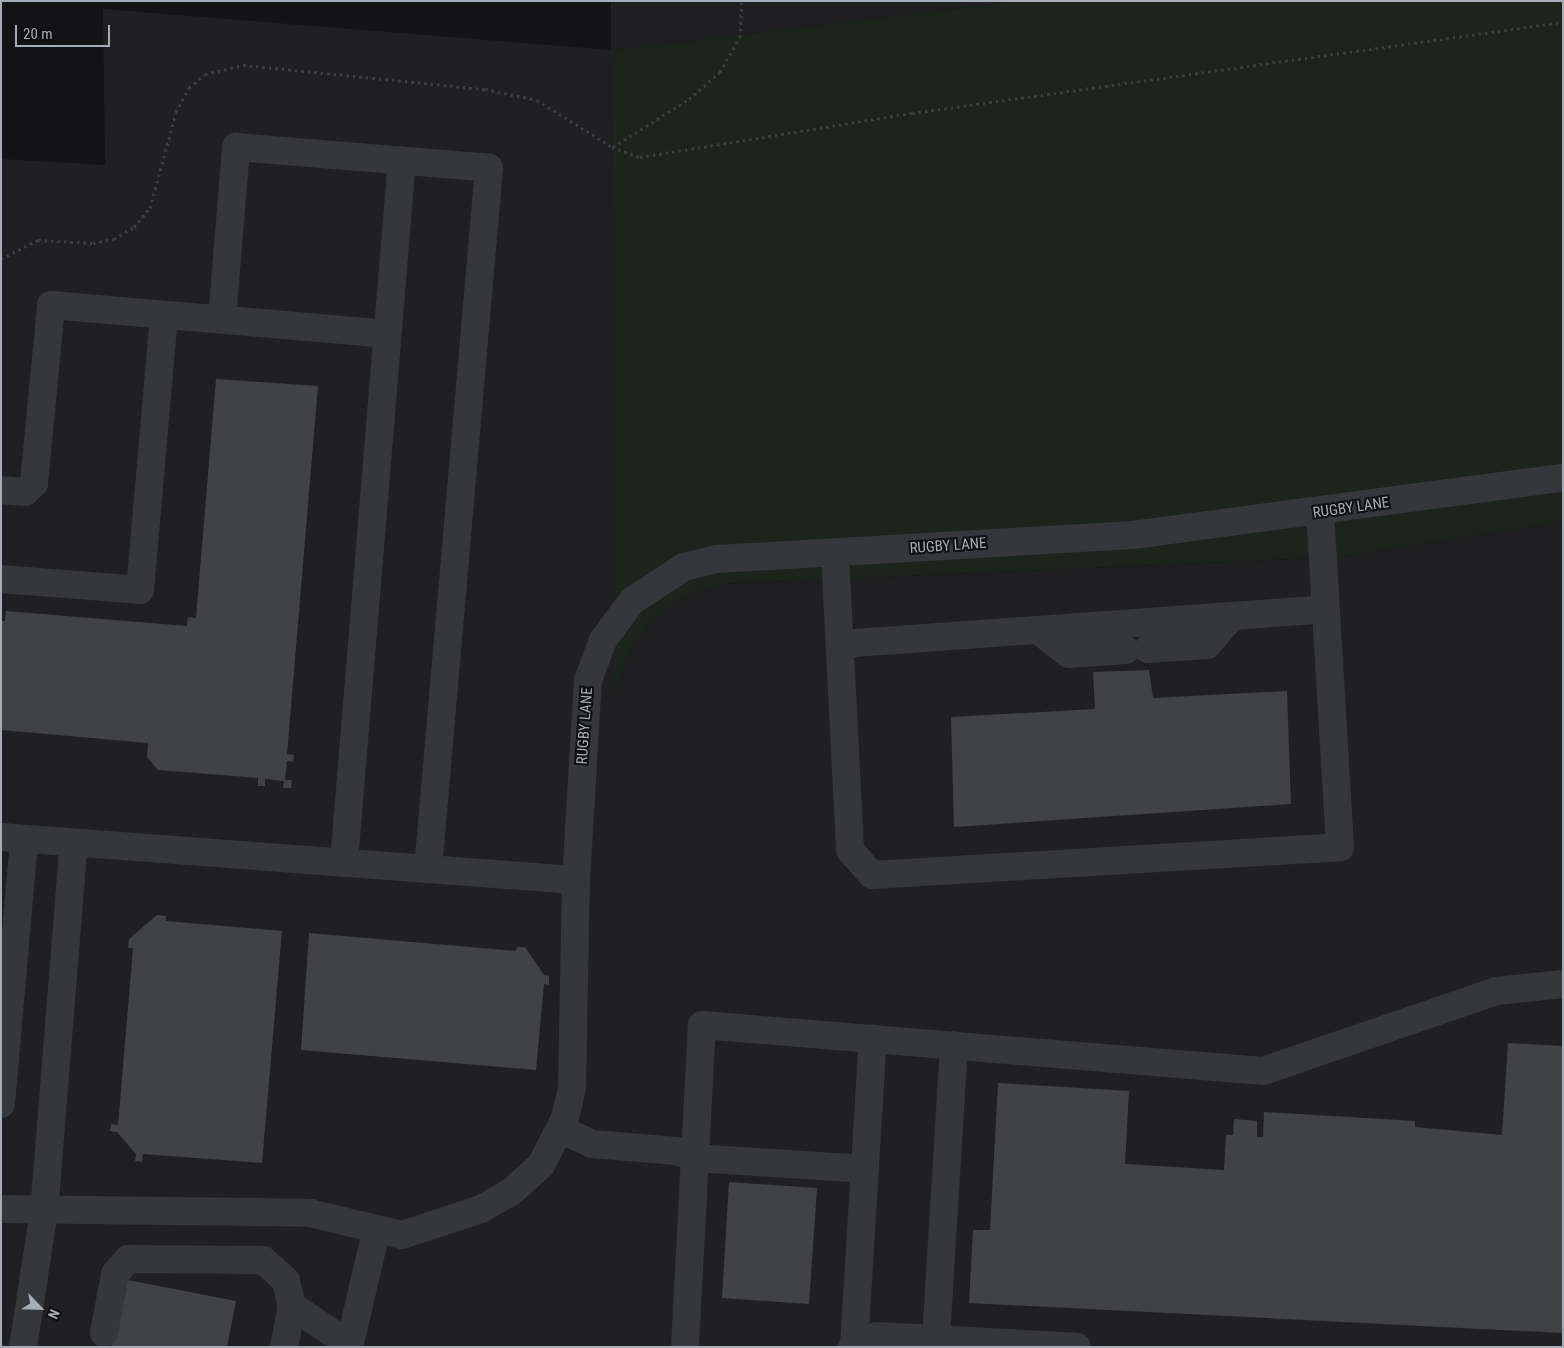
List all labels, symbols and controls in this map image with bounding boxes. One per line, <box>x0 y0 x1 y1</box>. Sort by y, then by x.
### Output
scale bar <box>18 15 112 47</box>
text: 20 m <box>23 25 53 43</box>
street label: RUGBY LANE <box>1312 494 1390 522</box>
street label: RUGBY LANE <box>909 534 987 558</box>
street label: RUGBY LANE <box>573 687 597 765</box>
north arrow <box>15 1283 65 1333</box>
text: N <box>45 1307 63 1321</box>

